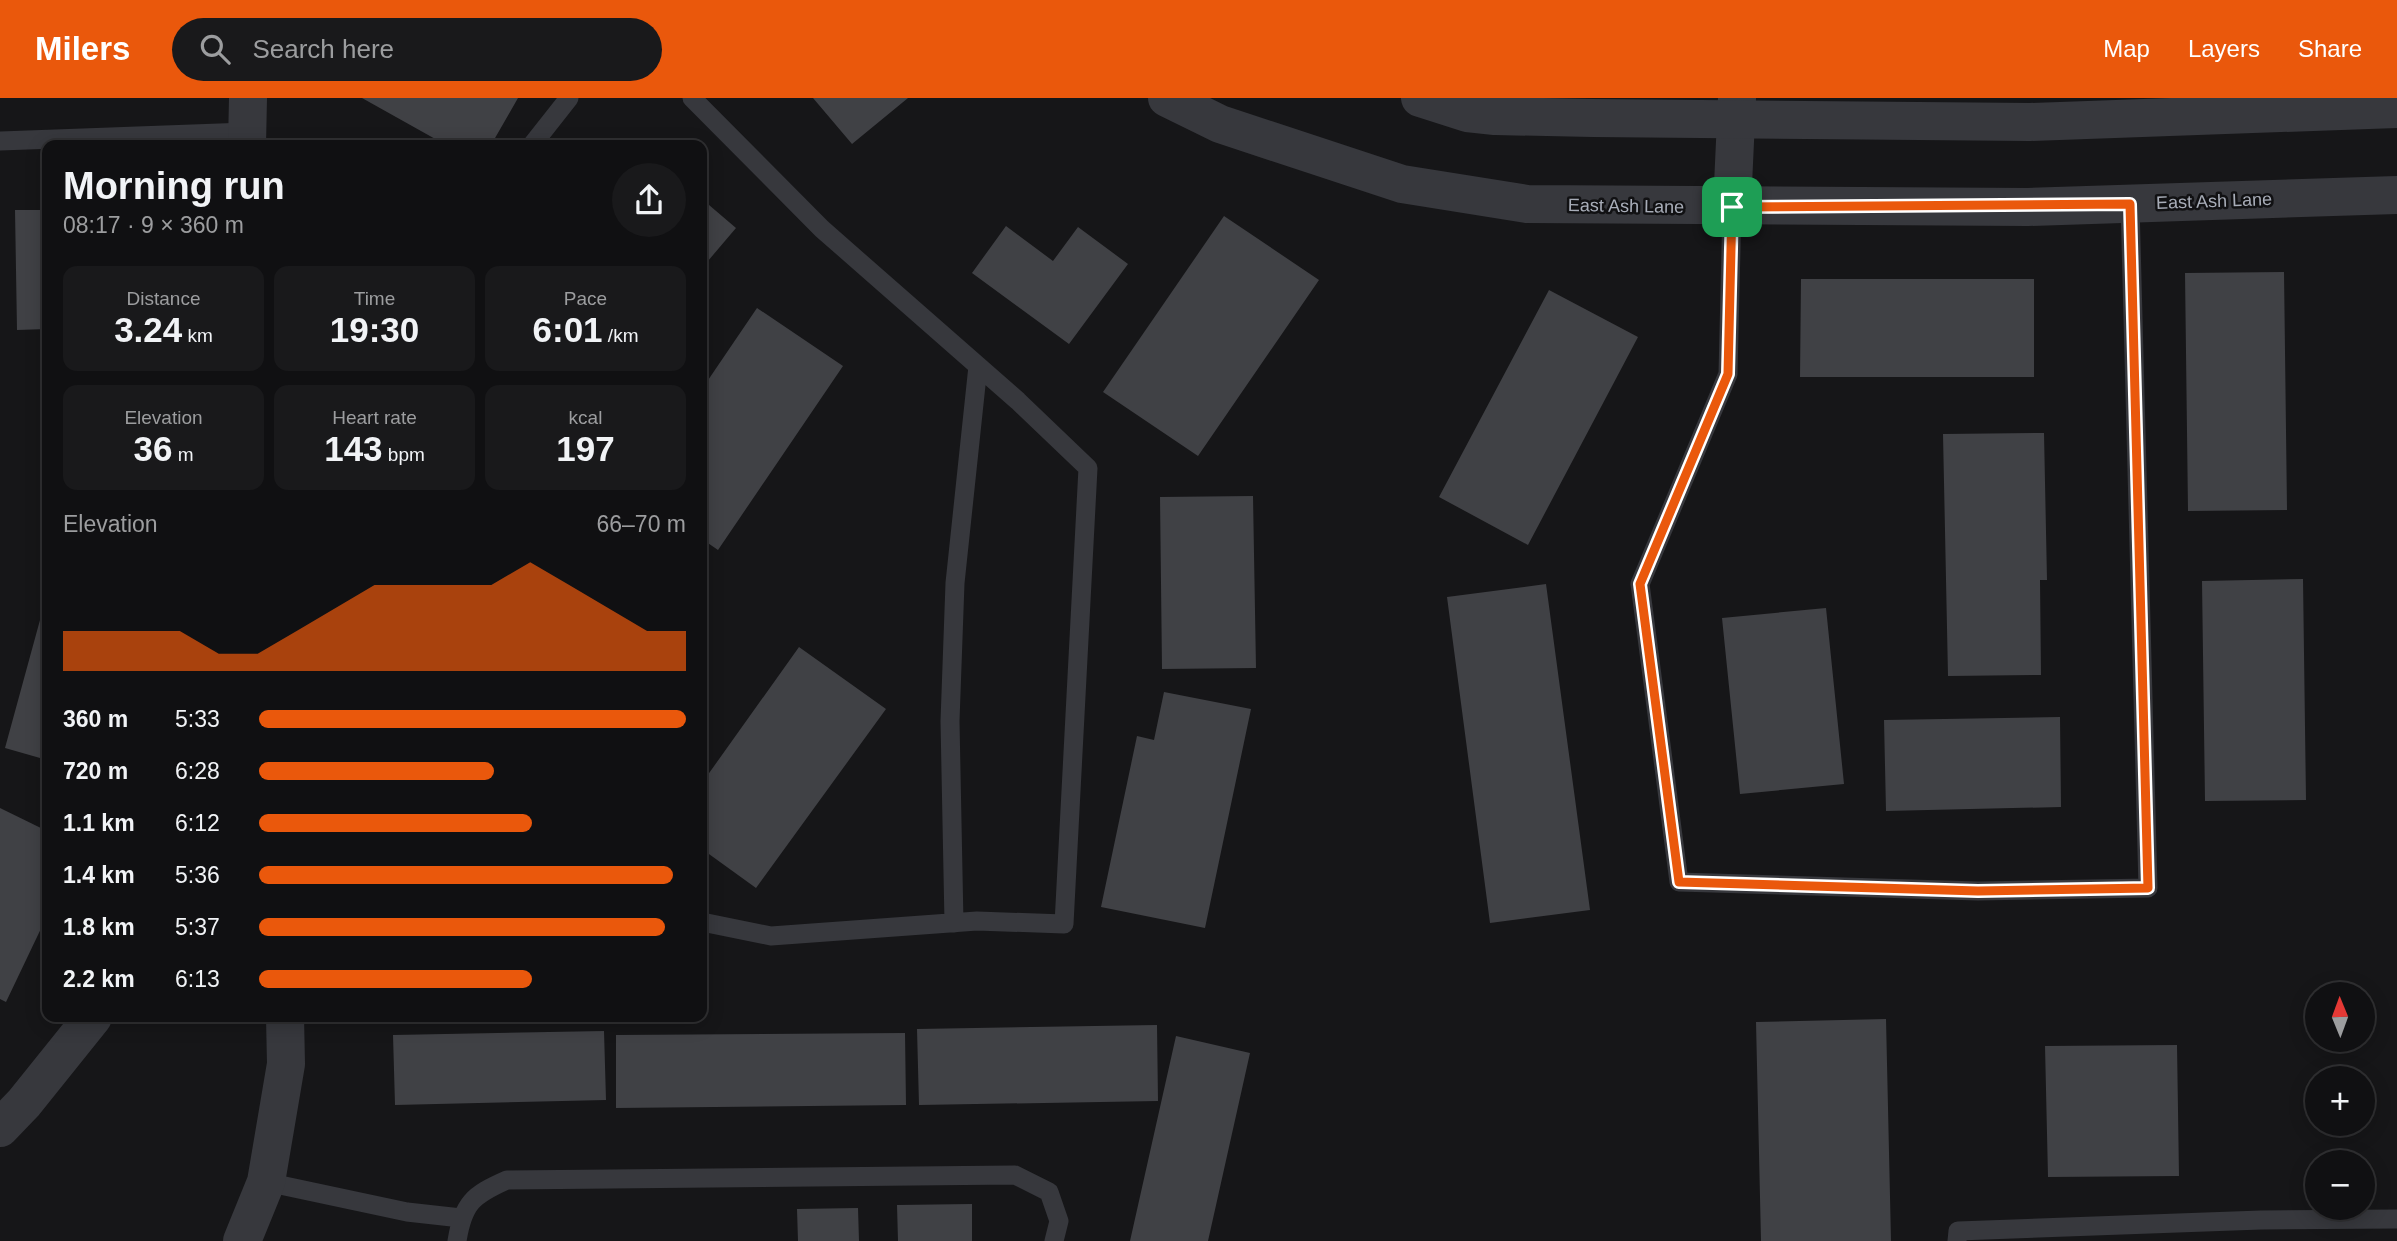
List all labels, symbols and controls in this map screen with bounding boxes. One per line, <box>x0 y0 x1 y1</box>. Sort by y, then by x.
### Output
search box <box>172 18 662 81</box>
text: Milers <box>35 30 130 67</box>
icon: search <box>196 30 234 68</box>
text: Search here <box>252 34 394 64</box>
text: Map <box>2103 35 2150 62</box>
text: Layers <box>2188 35 2260 62</box>
text: Share <box>2298 35 2362 62</box>
button: share <box>612 163 686 237</box>
text: Morning run <box>63 165 285 207</box>
pin <box>1702 177 1762 237</box>
icon: arrive <box>1713 188 1751 226</box>
street label: East Ash Lane <box>2156 189 2272 213</box>
street label: East Ash Lane <box>1568 195 1684 217</box>
text: 08:17 · 9 × 360 m <box>63 212 244 238</box>
text: Distance <box>127 288 200 309</box>
text: Time <box>354 288 395 309</box>
text: Pace <box>564 288 607 309</box>
text: 3.24 <box>114 310 182 349</box>
text: 19:30 <box>330 310 419 349</box>
text: 6:01 <box>533 310 603 349</box>
text: km <box>182 325 213 346</box>
text: /km <box>603 325 638 346</box>
text: Elevation <box>124 407 203 428</box>
text: Heart rate <box>332 407 417 428</box>
text: kcal <box>569 407 602 428</box>
text: 36 <box>133 429 172 468</box>
text: 143 <box>324 429 383 468</box>
text: 197 <box>556 429 615 468</box>
text: m <box>172 444 194 465</box>
text: bpm <box>383 444 425 465</box>
text: Elevation <box>63 511 158 537</box>
text: 66–70 m <box>596 511 686 537</box>
text: 360 m <box>63 706 128 732</box>
text: 5:33 <box>175 706 220 732</box>
text: 720 m <box>63 758 128 784</box>
text: 6:28 <box>175 758 220 784</box>
text: 1.1 km <box>63 810 135 836</box>
text: 6:12 <box>175 810 220 836</box>
text: 1.4 km <box>63 862 135 888</box>
text: 5:36 <box>175 862 220 888</box>
text: 1.8 km <box>63 914 135 940</box>
text: 5:37 <box>175 914 220 940</box>
text: 2.2 km <box>63 966 135 992</box>
text: 6:13 <box>175 966 220 992</box>
north arrow <box>2305 982 2375 1052</box>
map controls <box>2305 982 2375 1220</box>
button: + <box>2305 1066 2375 1136</box>
button: − <box>2305 1150 2375 1220</box>

